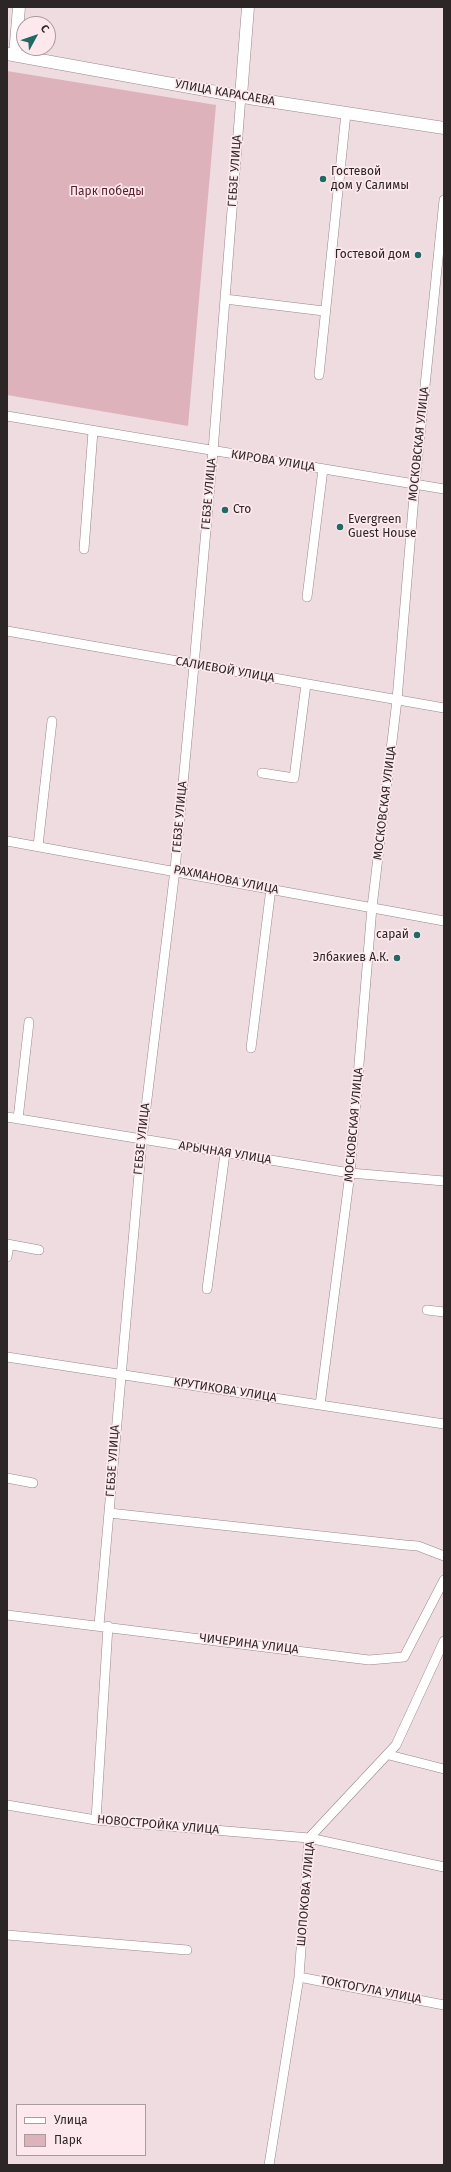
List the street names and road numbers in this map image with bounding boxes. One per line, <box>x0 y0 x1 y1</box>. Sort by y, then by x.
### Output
street label: УЛИЦА КАРАСАЕВА <box>174 77 276 109</box>
street label: ГЕБЗЕ УЛИЦА <box>225 135 245 207</box>
street label: МОСКОВСКАЯ УЛИЦА <box>406 386 432 502</box>
street label: КИРОВА УЛИЦА <box>230 447 316 475</box>
street label: ГЕБЗЕ УЛИЦА <box>199 457 219 531</box>
street label: САЛИЕВОЙ УЛИЦА <box>174 654 276 686</box>
street label: МОСКОВСКАЯ УЛИЦА <box>371 745 399 861</box>
street label: ГЕБЗЕ УЛИЦА <box>170 780 190 854</box>
street label: РАХМАНОВА УЛИЦА <box>172 863 280 897</box>
street label: МОСКОВСКАЯ УЛИЦА <box>342 1067 366 1183</box>
street label: ГЕБЗЕ УЛИЦА <box>131 1102 153 1176</box>
street label: АРЫЧНАЯ УЛИЦА <box>178 1139 272 1167</box>
street label: КРУТИКОВА УЛИЦА <box>172 1375 278 1405</box>
street label: ГЕБЗЕ УЛИЦА <box>103 1425 123 1497</box>
street label: ЧИЧЕРИНА УЛИЦА <box>199 1631 299 1657</box>
street label: НОВОСТРОЙКА УЛИЦА <box>96 1812 220 1838</box>
street label: ШОПОКОВА УЛИЦА <box>294 1841 318 1947</box>
street label: ТОКТОГУЛА УЛИЦА <box>319 1973 423 2007</box>

